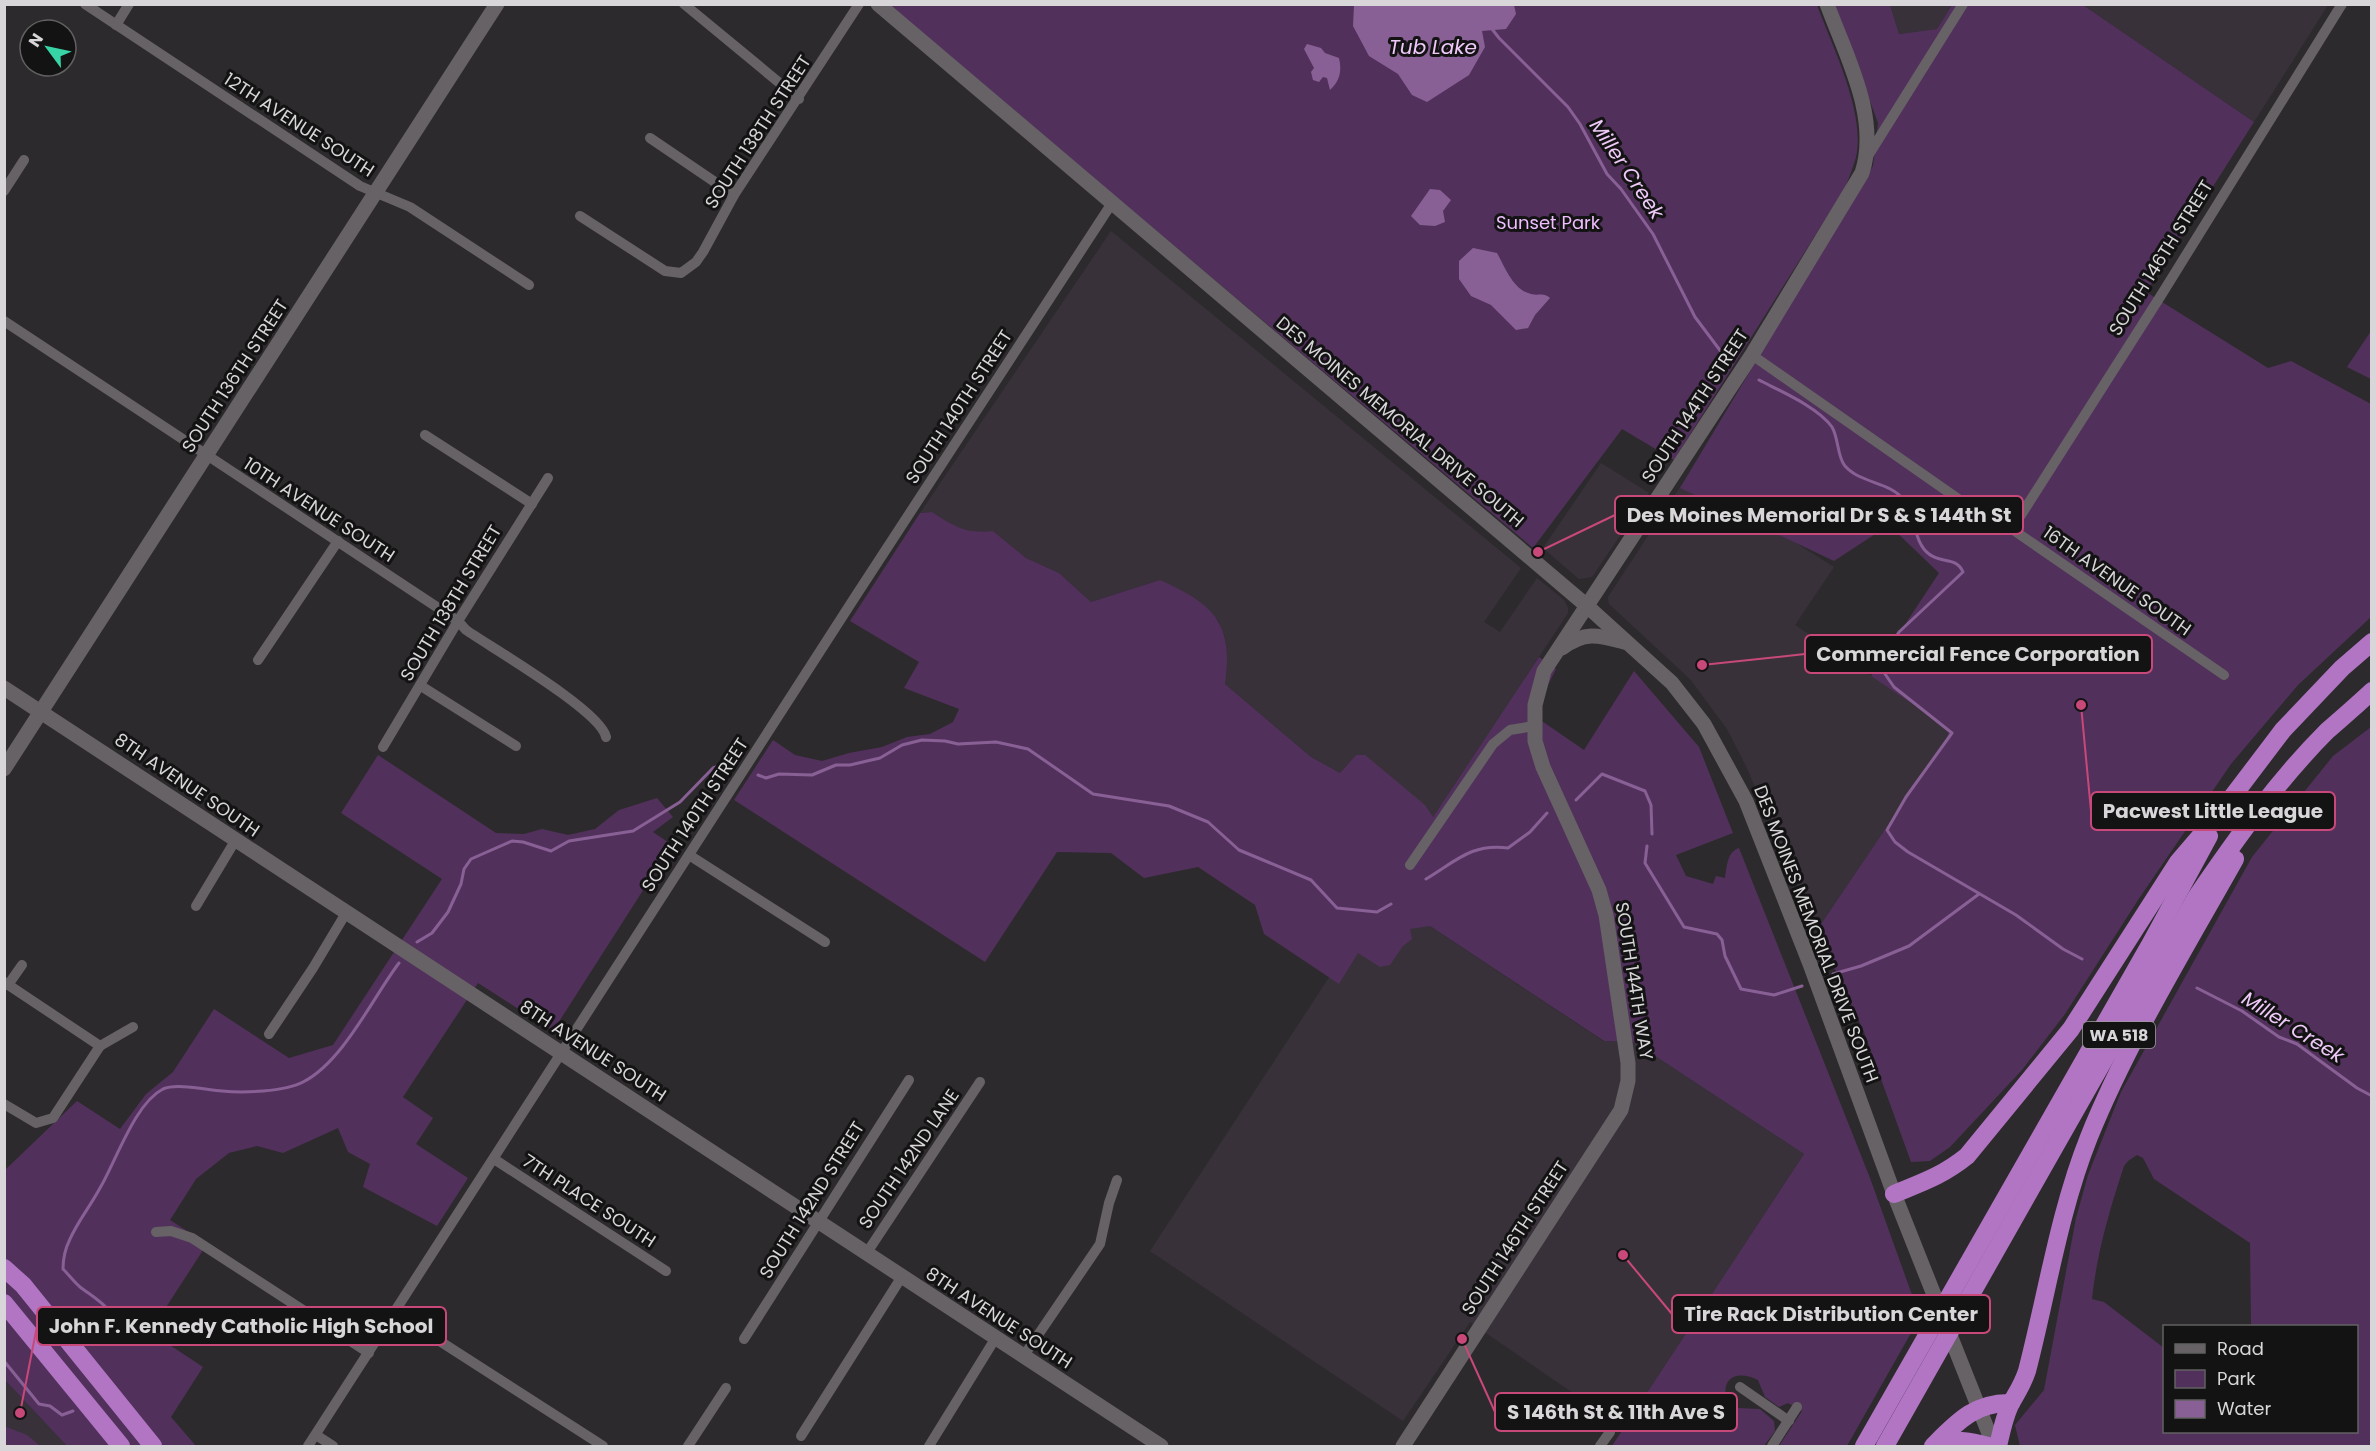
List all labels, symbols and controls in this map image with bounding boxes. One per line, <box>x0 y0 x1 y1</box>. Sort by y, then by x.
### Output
north arrow <box>18 18 78 78</box>
text: N <box>23 29 49 51</box>
water label: Tub Lake <box>1389 33 1477 61</box>
street label: SOUTH 138TH STREET <box>699 50 817 213</box>
street label: 12TH AVENUE SOUTH <box>219 67 379 183</box>
water label: Miller Creek <box>1583 113 1672 226</box>
street label: SOUTH 146TH STREET <box>2103 175 2219 340</box>
park label: Sunset Park <box>1496 210 1601 235</box>
street label: SOUTH 136TH STREET <box>176 294 294 457</box>
street label: DES MOINES MEMORIAL DRIVE SOUTH <box>1271 310 1530 533</box>
street label: SOUTH 144TH STREET <box>1635 324 1754 487</box>
street label: SOUTH 140TH STREET <box>899 325 1018 488</box>
street label: 10TH AVENUE SOUTH <box>239 451 400 568</box>
callout: Des Moines Memorial Dr S & S 144th St <box>1615 496 2023 534</box>
text: Des Moines Memorial Dr S & S 144th St <box>1627 501 2011 529</box>
street label: SOUTH 138TH STREET <box>394 520 507 685</box>
street label: 16TH AVENUE SOUTH <box>2038 520 2196 641</box>
callout: Commercial Fence Corporation <box>1805 635 2152 673</box>
text: Commercial Fence Corporation <box>1816 640 2140 668</box>
street label: 8TH AVENUE SOUTH <box>110 727 265 842</box>
street label: SOUTH 140TH STREET <box>635 733 754 896</box>
street label: DES MOINES MEMORIAL DRIVE SOUTH <box>1748 782 1885 1086</box>
callout: Pacwest Little League <box>2091 792 2335 830</box>
text: Pacwest Little League <box>2103 797 2323 825</box>
street label: SOUTH 144TH WAY <box>1610 900 1659 1062</box>
water label: Miller Creek <box>2236 984 2351 1070</box>
street label: 8TH AVENUE SOUTH <box>515 994 671 1107</box>
road number: WA 518 <box>2083 1022 2155 1048</box>
street label: SOUTH 142ND LANE <box>853 1084 965 1233</box>
street label: SOUTH 142ND STREET <box>753 1116 870 1283</box>
street label: 7TH PLACE SOUTH <box>518 1148 661 1253</box>
street label: SOUTH 146TH STREET <box>1455 1156 1574 1320</box>
street label: 8TH AVENUE SOUTH <box>921 1261 1077 1374</box>
callout: Tire Rack Distribution Center <box>1672 1295 1990 1333</box>
text: Tire Rack Distribution Center <box>1684 1300 1978 1328</box>
callout: John F. Kennedy Catholic High School <box>37 1307 446 1345</box>
text: John F. Kennedy Catholic High School <box>49 1312 433 1340</box>
legend <box>2163 1325 2358 1433</box>
text: Road <box>2217 1336 2264 1361</box>
text: Park <box>2217 1366 2256 1391</box>
callout: S 146th St & 11th Ave S <box>1495 1393 1737 1431</box>
text: Water <box>2217 1396 2271 1421</box>
text: S 146th St & 11th Ave S <box>1507 1398 1725 1426</box>

